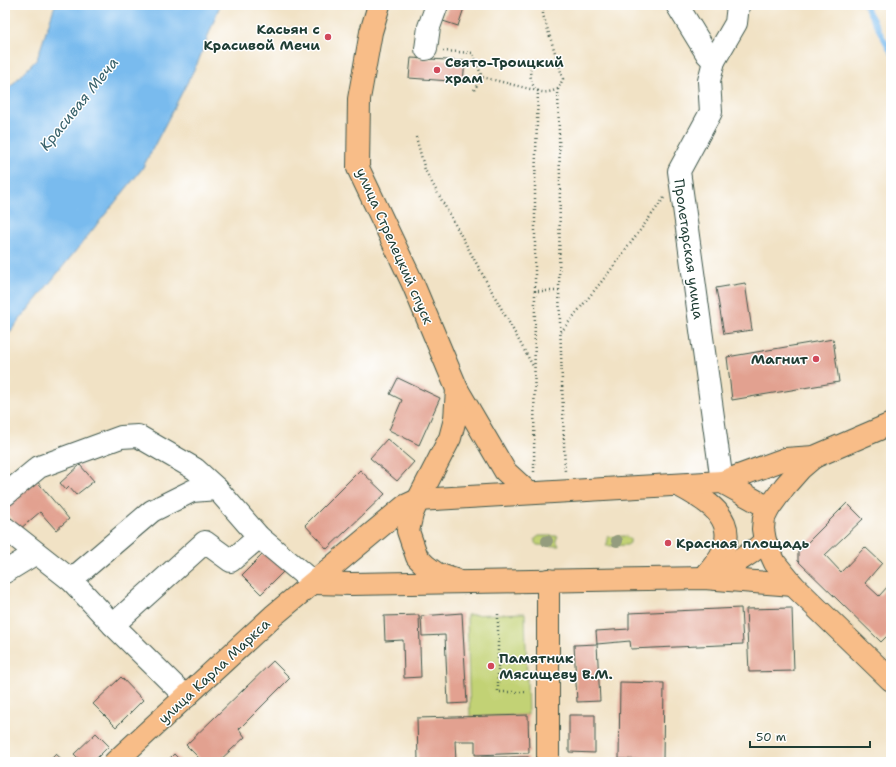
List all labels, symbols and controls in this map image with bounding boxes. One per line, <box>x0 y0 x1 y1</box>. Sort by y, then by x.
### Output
place label: Касьян с Красивой Мечи <box>203 20 320 54</box>
marker: Касьян с Красивой Мечи <box>323 32 333 42</box>
water label: Красивая Меча <box>35 53 123 155</box>
place label: Свято-Троицкий храм <box>445 53 564 87</box>
marker: Свято-Троицкий храм <box>432 65 442 75</box>
street label: улица Стрелецкий спуск <box>352 165 438 327</box>
street label: Пролетарская улица <box>670 178 708 321</box>
place label: Магнит <box>751 350 809 368</box>
marker: Магнит <box>811 354 821 364</box>
place label: Красная площадь <box>676 534 810 552</box>
marker: Красная площадь <box>663 538 673 548</box>
street label: улица Карла Маркса <box>154 614 274 727</box>
place label: Памятник Мясищеву В.М. <box>499 649 613 683</box>
marker: Памятник Мясищеву В.М. <box>486 661 496 671</box>
scale bar <box>750 723 870 749</box>
text: 50 m <box>756 729 786 745</box>

